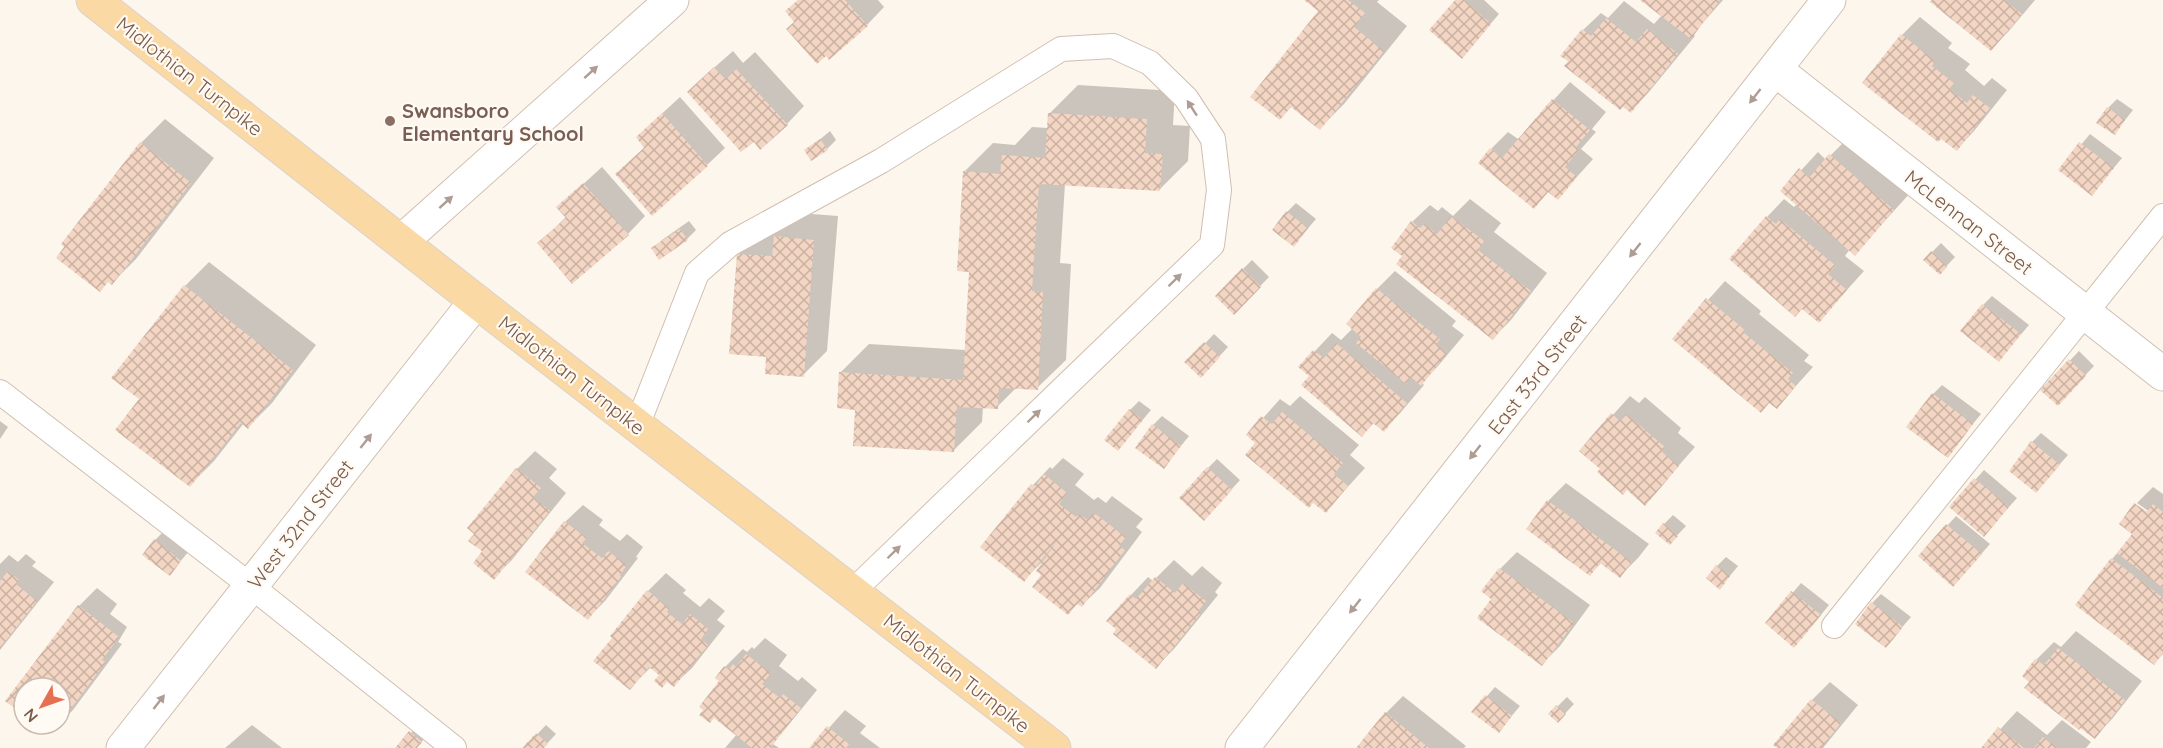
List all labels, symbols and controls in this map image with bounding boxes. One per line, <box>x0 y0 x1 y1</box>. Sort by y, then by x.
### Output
street label: Midlothian Turnpike <box>112 11 268 141</box>
one-way arrow <box>583 66 598 79</box>
one-way arrow <box>1750 89 1762 104</box>
place label: Swansboro Elementary School <box>402 98 584 146</box>
one-way arrow <box>1187 100 1198 116</box>
marker: Swansboro Elementary School <box>383 114 397 128</box>
street label: McLennan Street <box>1900 164 2038 280</box>
one-way arrow <box>438 195 453 209</box>
one-way arrow <box>1629 242 1641 257</box>
one-way arrow <box>1167 274 1181 288</box>
street label: East 33rd Street <box>1482 309 1592 439</box>
street label: Midlothian Turnpike <box>494 310 650 440</box>
one-way arrow <box>1027 409 1042 423</box>
one-way arrow <box>360 433 372 448</box>
one-way arrow <box>1470 445 1482 460</box>
street label: West 32nd Street <box>242 454 358 594</box>
one-way arrow <box>887 545 901 559</box>
one-way arrow <box>1349 598 1361 613</box>
street label: Midlothian Turnpike <box>879 608 1035 738</box>
north arrow <box>12 676 72 736</box>
one-way arrow <box>153 694 166 710</box>
text: N <box>19 705 42 727</box>

